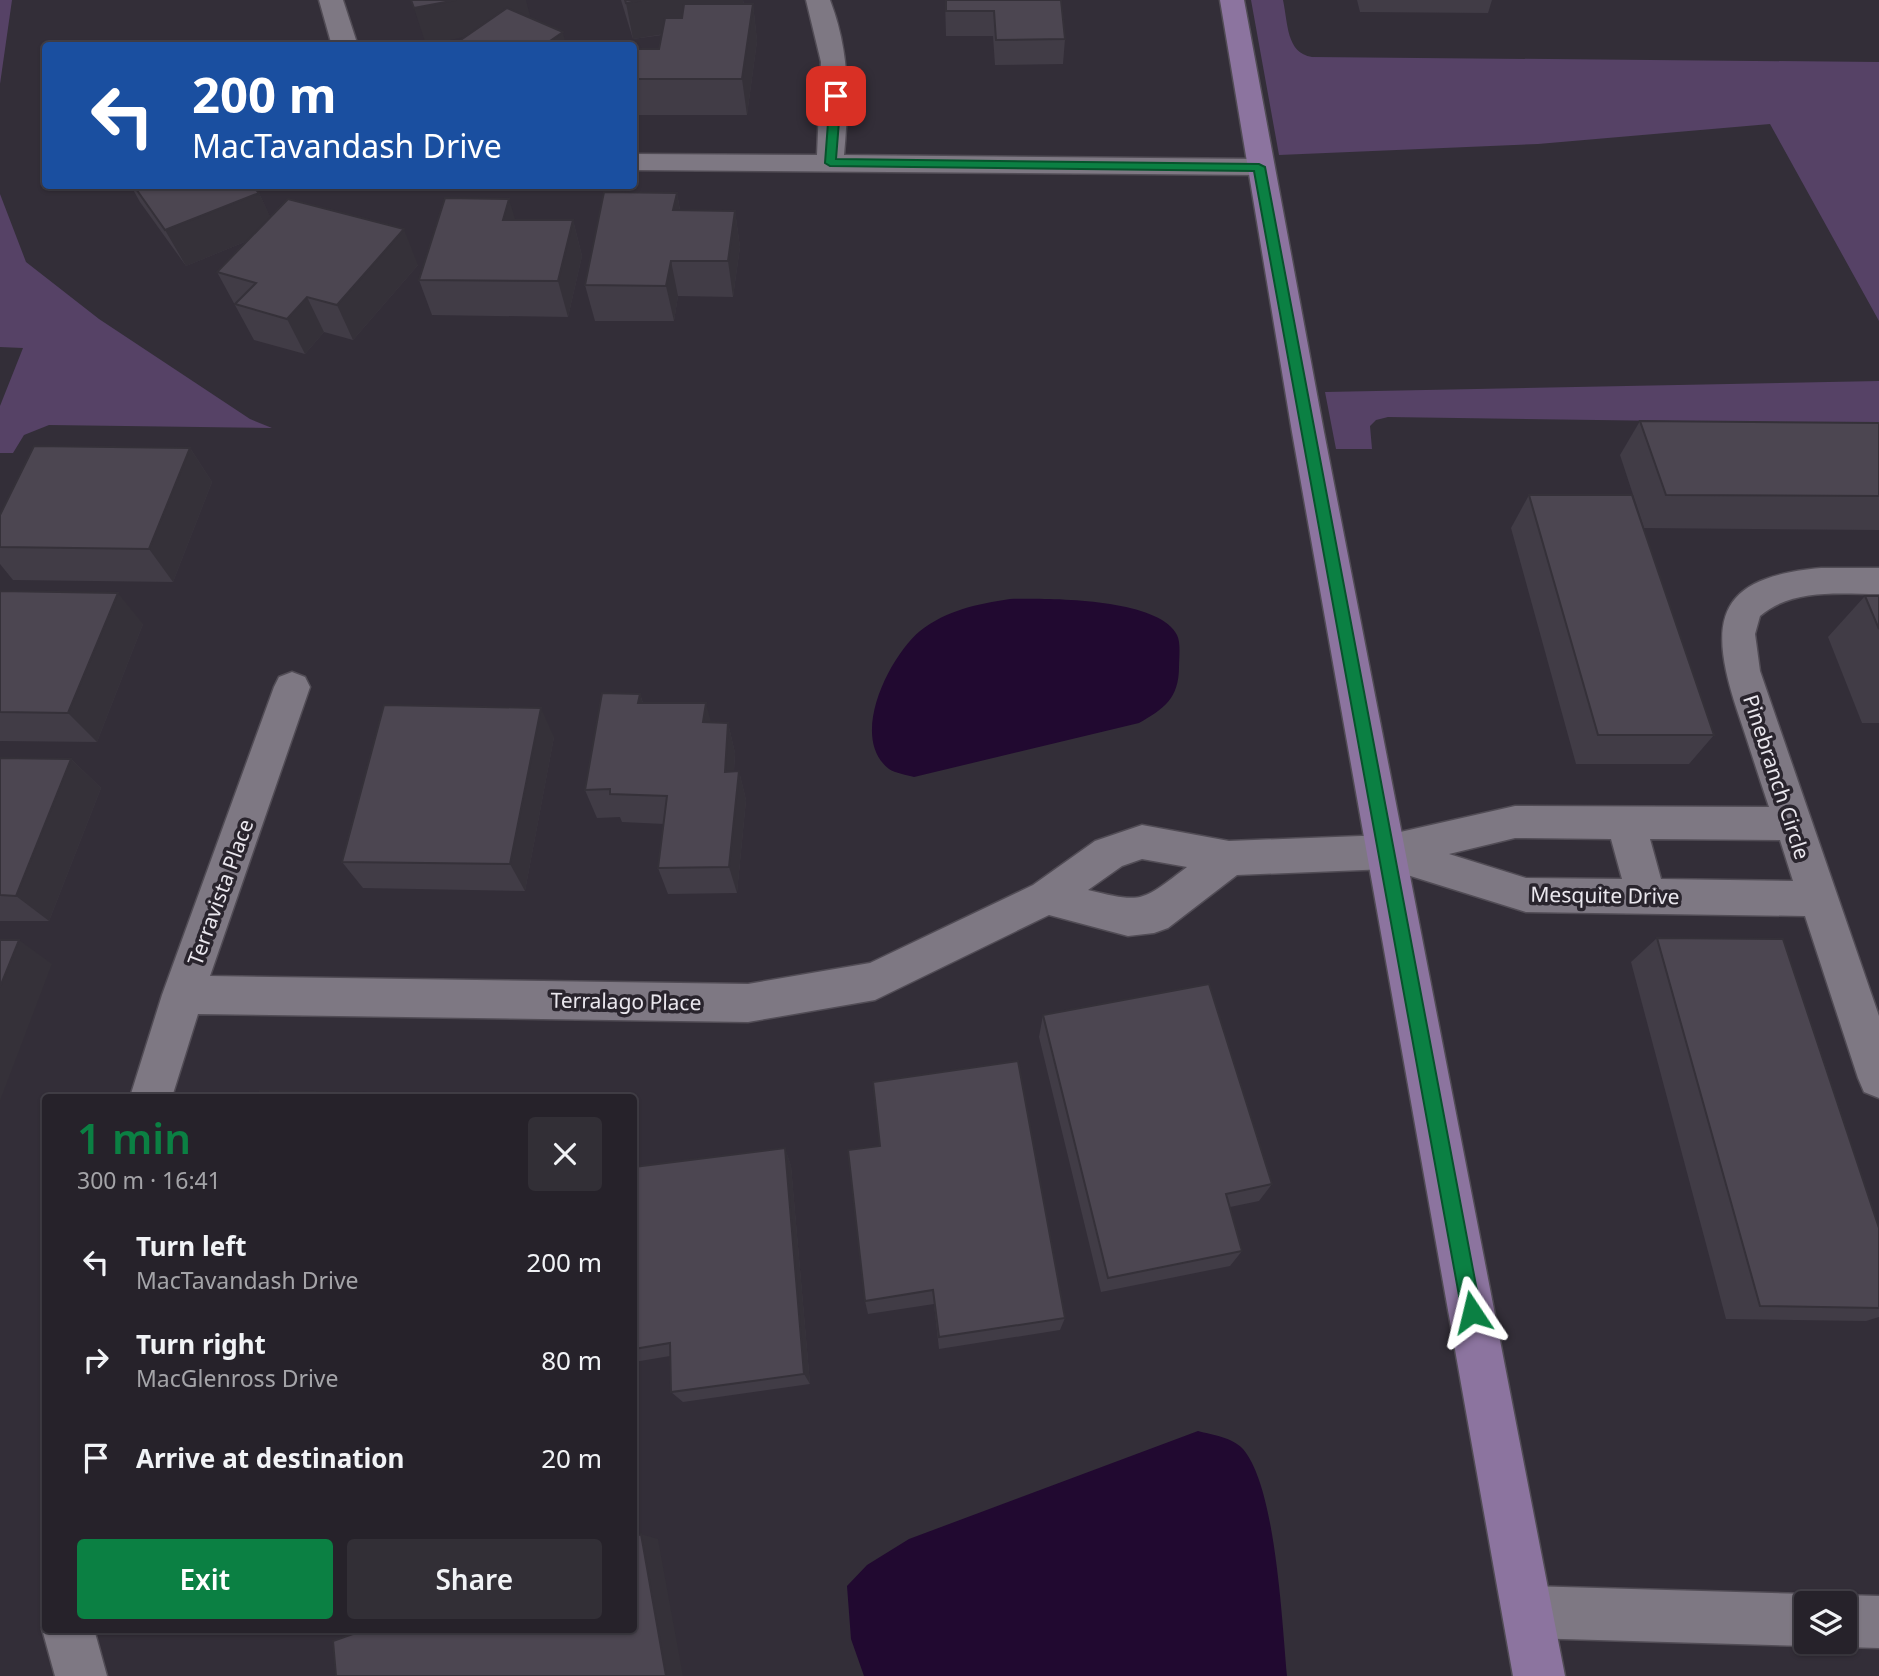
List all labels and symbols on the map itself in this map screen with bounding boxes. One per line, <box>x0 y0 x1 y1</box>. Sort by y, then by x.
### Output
pin <box>806 66 866 126</box>
street label: Pinebranch Circle <box>1737 691 1817 863</box>
street label: Terravista Place <box>181 815 259 969</box>
street label: Mesquite Drive <box>1530 880 1680 910</box>
street label: Terralago Place <box>550 986 702 1016</box>
position arrow <box>1435 1275 1509 1349</box>

